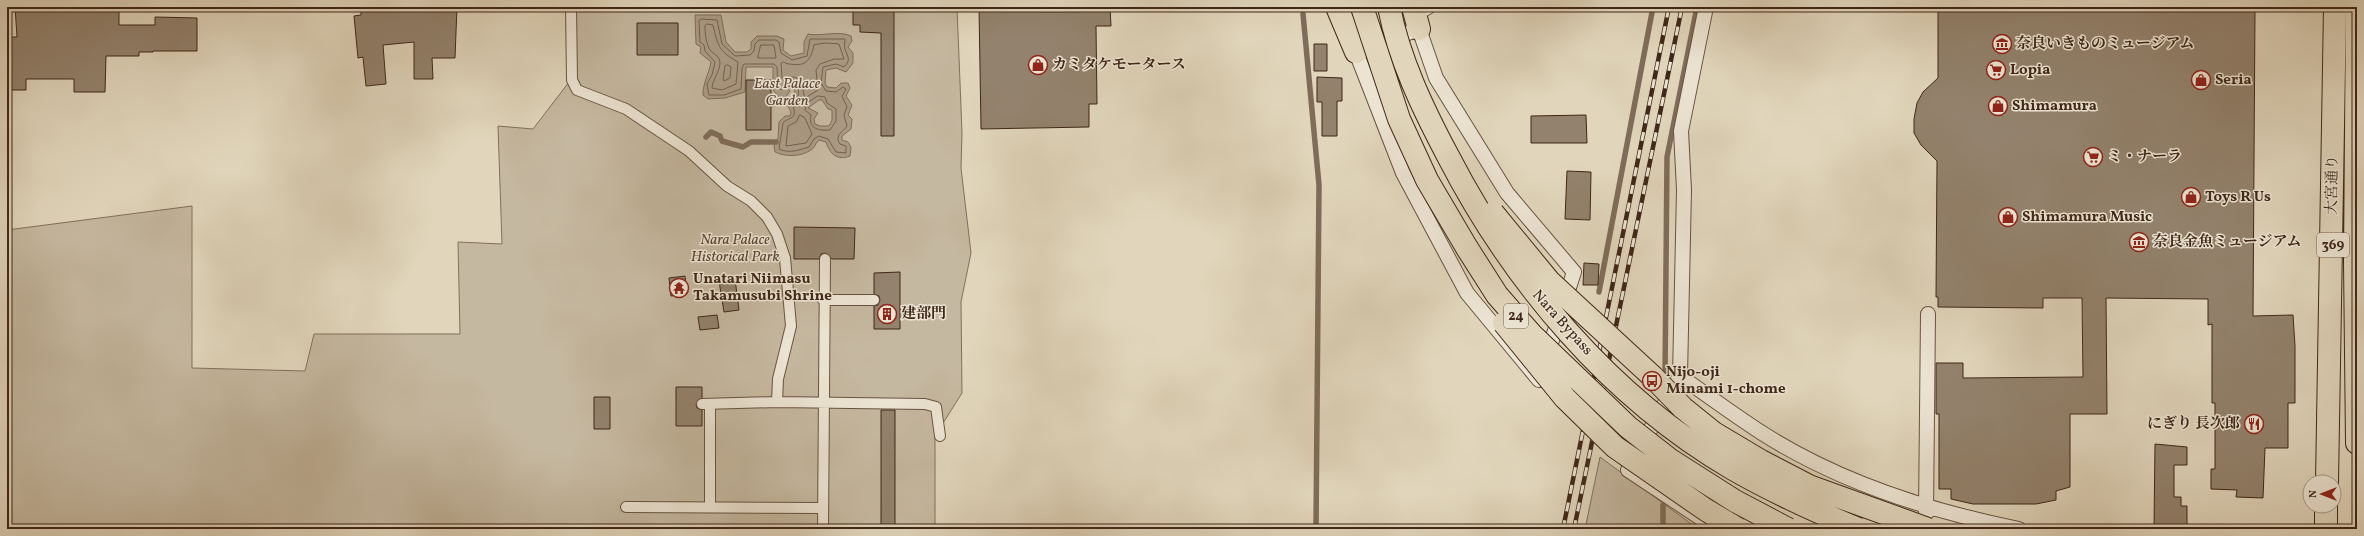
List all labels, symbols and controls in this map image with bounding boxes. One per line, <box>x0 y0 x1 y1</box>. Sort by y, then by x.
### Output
museum icon: 奈良いきものミュージアム <box>1991 33 2013 55</box>
place label: 奈良いきものミュージアム <box>2016 34 2194 55</box>
shop icon: カミタケモータース <box>1027 54 1049 76</box>
place label: カミタケモータース <box>1052 55 1186 76</box>
supermarket icon: Lopia <box>1985 59 2007 81</box>
place label: Lopia <box>2010 60 2050 81</box>
shop icon: Seria <box>2190 69 2212 91</box>
place label: Seria <box>2215 70 2252 91</box>
park label: East Palace Garden <box>754 74 821 112</box>
shop icon: Shimamura <box>1987 95 2009 117</box>
place label: Shimamura <box>2012 96 2097 117</box>
supermarket icon: ミ・ナーラ <box>2082 146 2104 168</box>
place label: ミ・ナーラ <box>2107 147 2182 168</box>
street label: 大宮通り <box>2322 155 2344 215</box>
shop icon: Toys R Us <box>2180 186 2202 208</box>
place label: Toys R Us <box>2205 187 2271 208</box>
shop icon: Shimamura Music <box>1997 206 2019 228</box>
place label: Shimamura Music <box>2022 207 2152 228</box>
park label: Nara Palace Historical Park <box>691 230 779 268</box>
museum icon: 奈良金魚ミュージアム <box>2128 231 2150 253</box>
place label: 奈良金魚ミュージアム <box>2153 232 2301 253</box>
road number: 369 <box>2317 233 2349 257</box>
place label: Unatari Niimasu Takamusubi Shrine <box>693 269 832 307</box>
temple icon: Unatari Niimasu Takamusubi Shrine <box>668 277 690 299</box>
street label: Nara Bypass <box>1527 286 1597 360</box>
building icon: 建部門 <box>876 303 898 325</box>
place label: 建部門 <box>901 304 946 325</box>
road number: 24 <box>1504 304 1528 328</box>
place label: Nijo-oji Minami 1-chome <box>1666 362 1786 400</box>
bus stop icon: Nijo-oji Minami 1-chome <box>1641 370 1663 392</box>
restaurant icon: にぎり 長次郎 <box>2243 413 2265 435</box>
place label: にぎり 長次郎 <box>2147 414 2240 435</box>
north arrow <box>2302 474 2342 514</box>
text: N <box>2306 490 2321 498</box>

